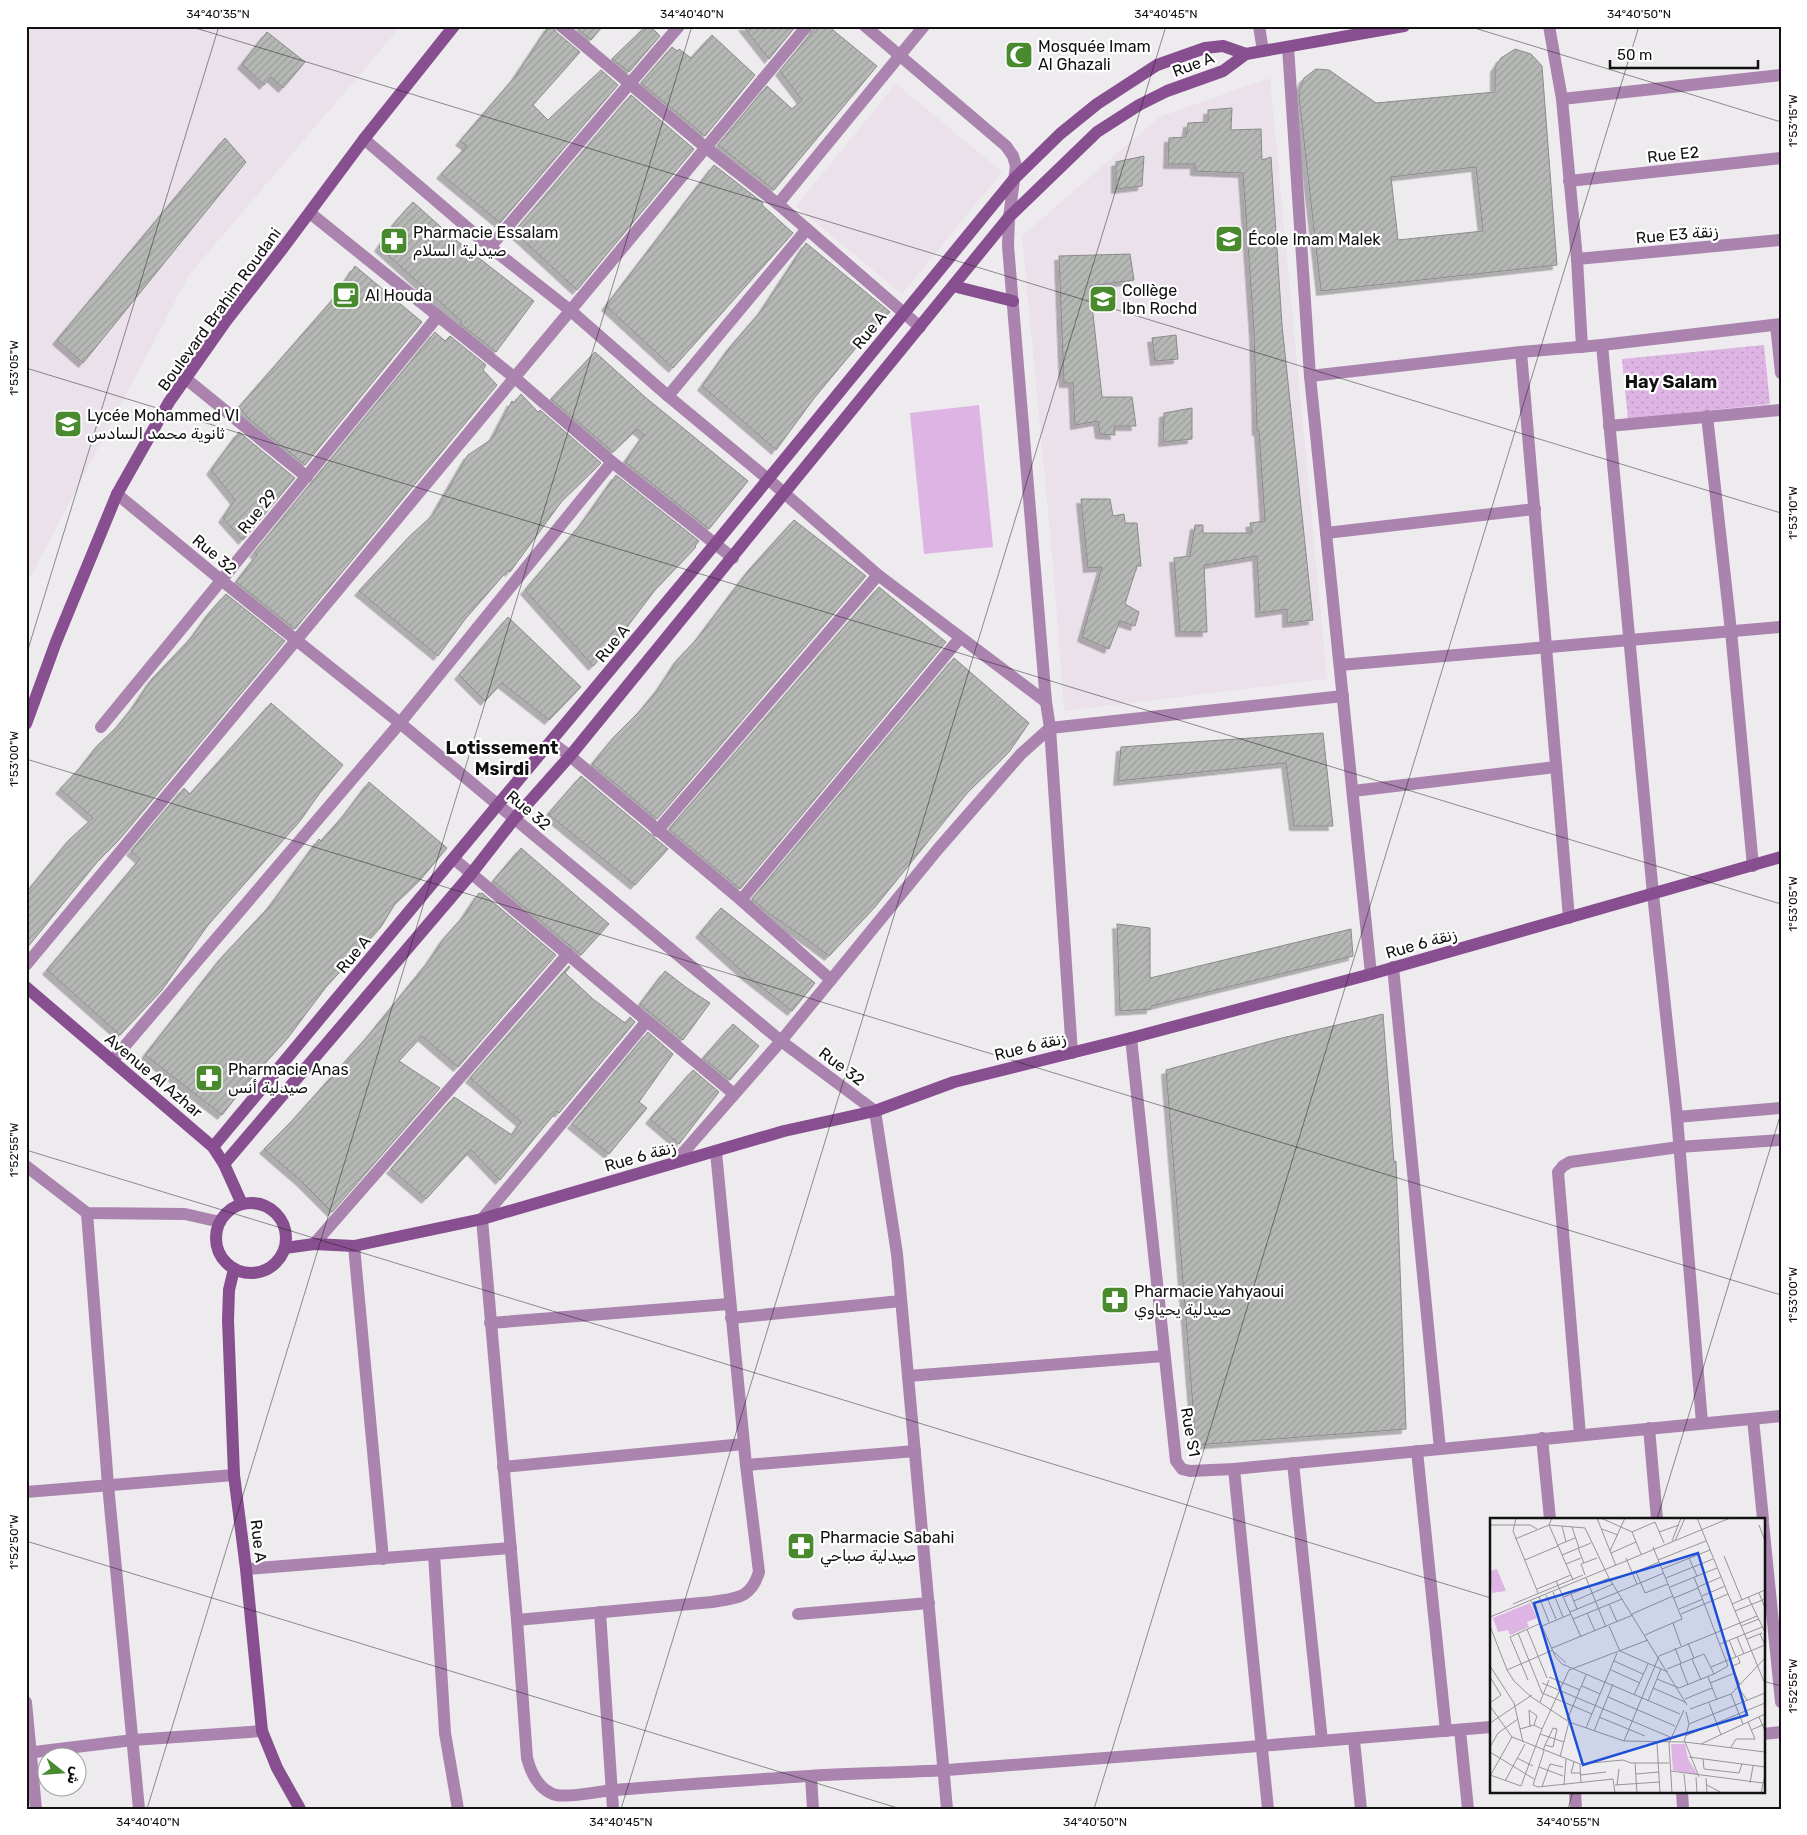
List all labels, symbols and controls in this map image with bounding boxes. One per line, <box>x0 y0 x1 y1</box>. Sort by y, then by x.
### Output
text: 34°40'35"N <box>186 7 250 21</box>
text: 34°40'40"N <box>660 7 724 21</box>
text: 34°40'45"N <box>1134 7 1198 21</box>
text: 34°40'50"N <box>1607 7 1671 21</box>
place label: Mosquée Imam Al Ghazali <box>1038 37 1151 74</box>
scale bar <box>1610 38 1757 70</box>
mosque icon: Mosquée Imam Al Ghazali <box>1004 40 1034 70</box>
text: 50 m <box>1617 46 1652 64</box>
street label: Rue A <box>1170 48 1217 81</box>
text: 1°53'15"W <box>1786 94 1800 148</box>
street label: Rue E2 <box>1646 142 1700 167</box>
street label: Rue E3 زنقة <box>1635 221 1719 249</box>
place label: Pharmacie Essalam صيدلية السلام <box>413 223 558 261</box>
street label: Boulevard Brahim Roudani <box>154 224 285 395</box>
school or university icon: École Imam Malek <box>1214 224 1244 254</box>
pharmacy icon: Pharmacie Essalam صيدلية السلام <box>379 226 409 256</box>
place label: École Imam Malek <box>1248 230 1381 249</box>
cafe icon: Al Houda <box>331 280 361 310</box>
place label: Collège Ibn Rochd <box>1122 281 1197 318</box>
school or university icon: Collège Ibn Rochd <box>1088 284 1118 314</box>
place label: Al Houda <box>365 286 432 305</box>
street label: Rue A <box>848 307 891 353</box>
text: 1°53'05"W <box>7 340 21 396</box>
district label: Hay Salam <box>1625 371 1717 393</box>
place label: Lycée Mohammed VI ثانوية محمد السادس <box>87 406 239 444</box>
school or university icon: Lycée Mohammed VI ثانوية محمد السادس <box>53 409 83 439</box>
street label: Rue 29 <box>234 485 281 537</box>
text: 1°53'10"W <box>1786 486 1800 540</box>
street label: Rue 32 <box>189 530 241 578</box>
street label: Rue A <box>591 620 634 666</box>
text: 1°53'00"W <box>7 731 21 787</box>
district label: Lotissement Msirdi <box>446 737 558 780</box>
street label: Rue 32 <box>503 786 555 834</box>
text: 1°53'05"W <box>1786 876 1800 932</box>
street label: Rue 6 زنقة <box>1383 924 1459 964</box>
street label: Rue A <box>332 931 375 977</box>
street label: Rue 6 زنقة <box>992 1028 1068 1066</box>
street label: Avenue Al Azhar <box>101 1029 206 1122</box>
street label: Rue 32 <box>815 1043 868 1090</box>
place label: Pharmacie Anas صيدلية أنس <box>228 1060 349 1097</box>
pharmacy icon: Pharmacie Anas صيدلية أنس <box>194 1063 224 1093</box>
text: 1°52'55"W <box>7 1122 21 1177</box>
street label: Rue 6 زنقة <box>602 1137 678 1177</box>
text: 1°53'00"W <box>1786 1267 1800 1323</box>
place label: Pharmacie Yahyaoui صيدلية يحياوي <box>1134 1282 1284 1321</box>
pharmacy icon: Pharmacie Yahyaoui صيدلية يحياوي <box>1100 1285 1130 1315</box>
street label: Rue S1 <box>1177 1406 1204 1458</box>
text: 1°52'50"W <box>7 1514 21 1570</box>
street label: Rue A <box>246 1518 271 1564</box>
inset map <box>1490 1518 1764 1792</box>
place label: Pharmacie Sabahi صيدلية صباحي <box>820 1528 954 1568</box>
pharmacy icon: Pharmacie Sabahi صيدلية صباحي <box>786 1531 816 1561</box>
text: 1°52'55"W <box>1786 1658 1800 1713</box>
north arrow <box>38 1748 88 1798</box>
text: ش <box>63 1765 85 1787</box>
text: 34°40'40"N <box>116 1815 180 1829</box>
text: 34°40'45"N <box>589 1815 653 1829</box>
text: 34°40'50"N <box>1063 1815 1127 1829</box>
text: 34°40'55"N <box>1536 1815 1600 1829</box>

